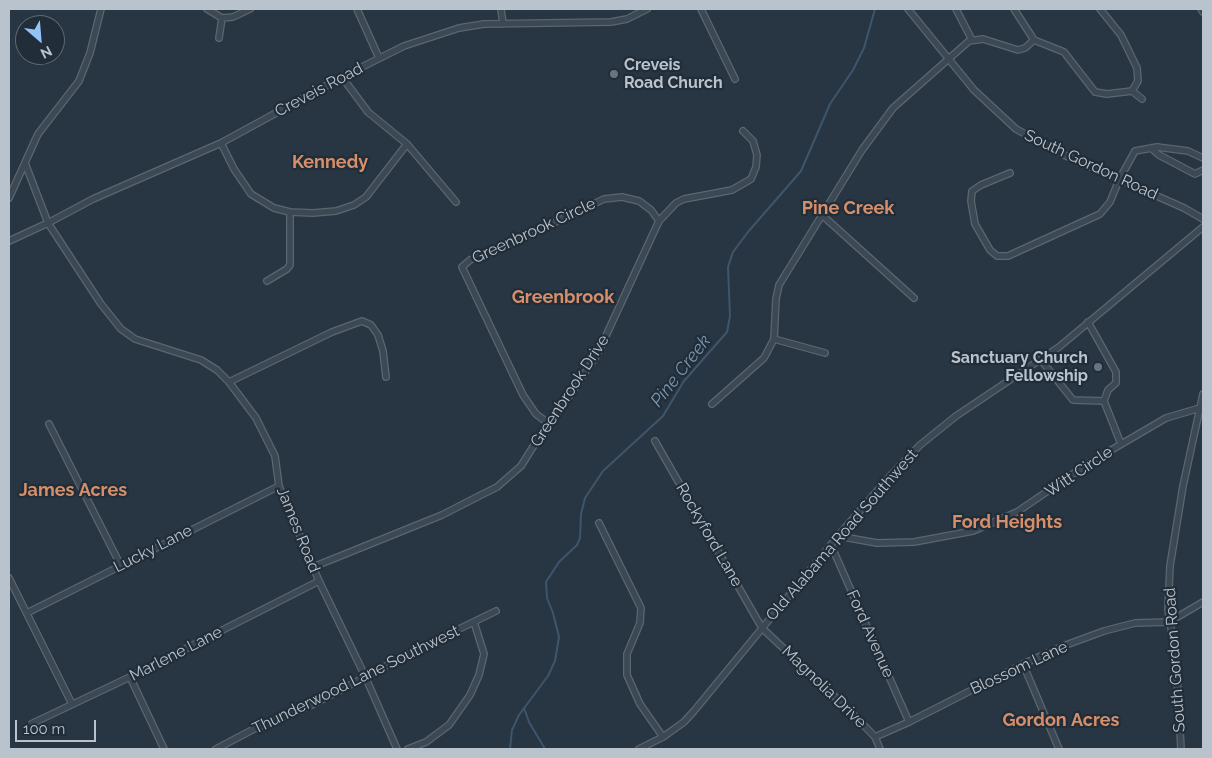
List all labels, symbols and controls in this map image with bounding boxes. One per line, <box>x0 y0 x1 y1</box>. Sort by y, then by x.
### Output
north arrow <box>15 15 65 65</box>
text: N <box>38 43 55 62</box>
place label: Creveis Road Church <box>624 55 723 93</box>
street label: Creveis Road <box>272 59 366 121</box>
marker: Creveis Road Church <box>608 68 620 80</box>
street label: South Gordon Road <box>1021 126 1161 204</box>
district label: Kennedy <box>292 152 368 174</box>
street label: Greenbrook Circle <box>469 194 599 268</box>
district label: Pine Creek <box>802 198 894 220</box>
district label: Greenbrook <box>512 287 614 309</box>
street label: Greenbrook Drive <box>527 331 613 451</box>
water label: Pine Creek <box>646 331 716 411</box>
place label: Sanctuary Church Fellowship <box>951 348 1088 386</box>
marker: Sanctuary Church Fellowship <box>1092 361 1104 373</box>
street label: Witt Circle <box>1042 442 1116 502</box>
street label: Old Alabama Road Southwest <box>762 445 922 625</box>
district label: James Acres <box>19 480 127 502</box>
street label: Rockyford Lane <box>672 480 746 590</box>
street label: James Road <box>272 484 324 576</box>
district label: Ford Heights <box>952 512 1062 534</box>
street label: Lucky Lane <box>111 521 195 577</box>
street label: Ford Avenue <box>842 587 898 681</box>
street label: South Gordon Road <box>1160 587 1190 733</box>
street label: Thunderwood Lane Southwest <box>249 621 463 739</box>
street label: Marlene Lane <box>126 622 226 686</box>
street label: Blossom Lane <box>967 637 1071 699</box>
street label: Magnolia Drive <box>778 642 870 732</box>
scale bar <box>18 710 99 742</box>
district label: Gordon Acres <box>1002 710 1120 732</box>
text: 100 m <box>23 720 65 738</box>

